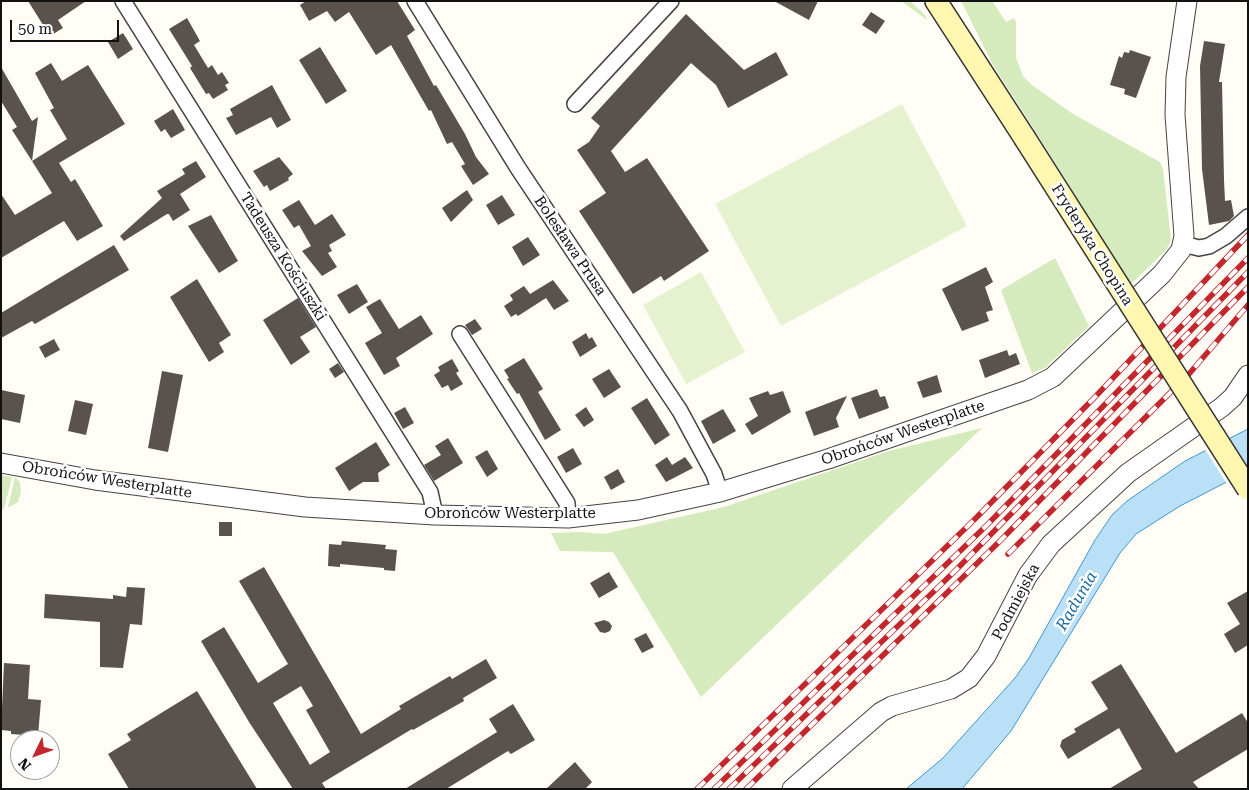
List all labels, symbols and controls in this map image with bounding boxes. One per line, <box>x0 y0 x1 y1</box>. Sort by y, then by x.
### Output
scale bar <box>12 10 121 42</box>
text: 50 m <box>18 20 52 38</box>
street label: Fryderyka Chopina <box>1047 181 1137 309</box>
street label: Tadeusza Kościuszki <box>236 190 330 324</box>
street label: Bolesława Prusa <box>530 193 610 299</box>
street label: Obrońców Westerplatte <box>819 397 987 469</box>
street label: Obrońców Westerplatte <box>21 458 193 502</box>
street label: Obrońców Westerplatte <box>424 505 596 523</box>
street label: Podmiejska <box>988 561 1044 643</box>
water label: Radunia <box>1052 568 1102 634</box>
north arrow <box>10 730 60 780</box>
text: N <box>15 755 34 774</box>

